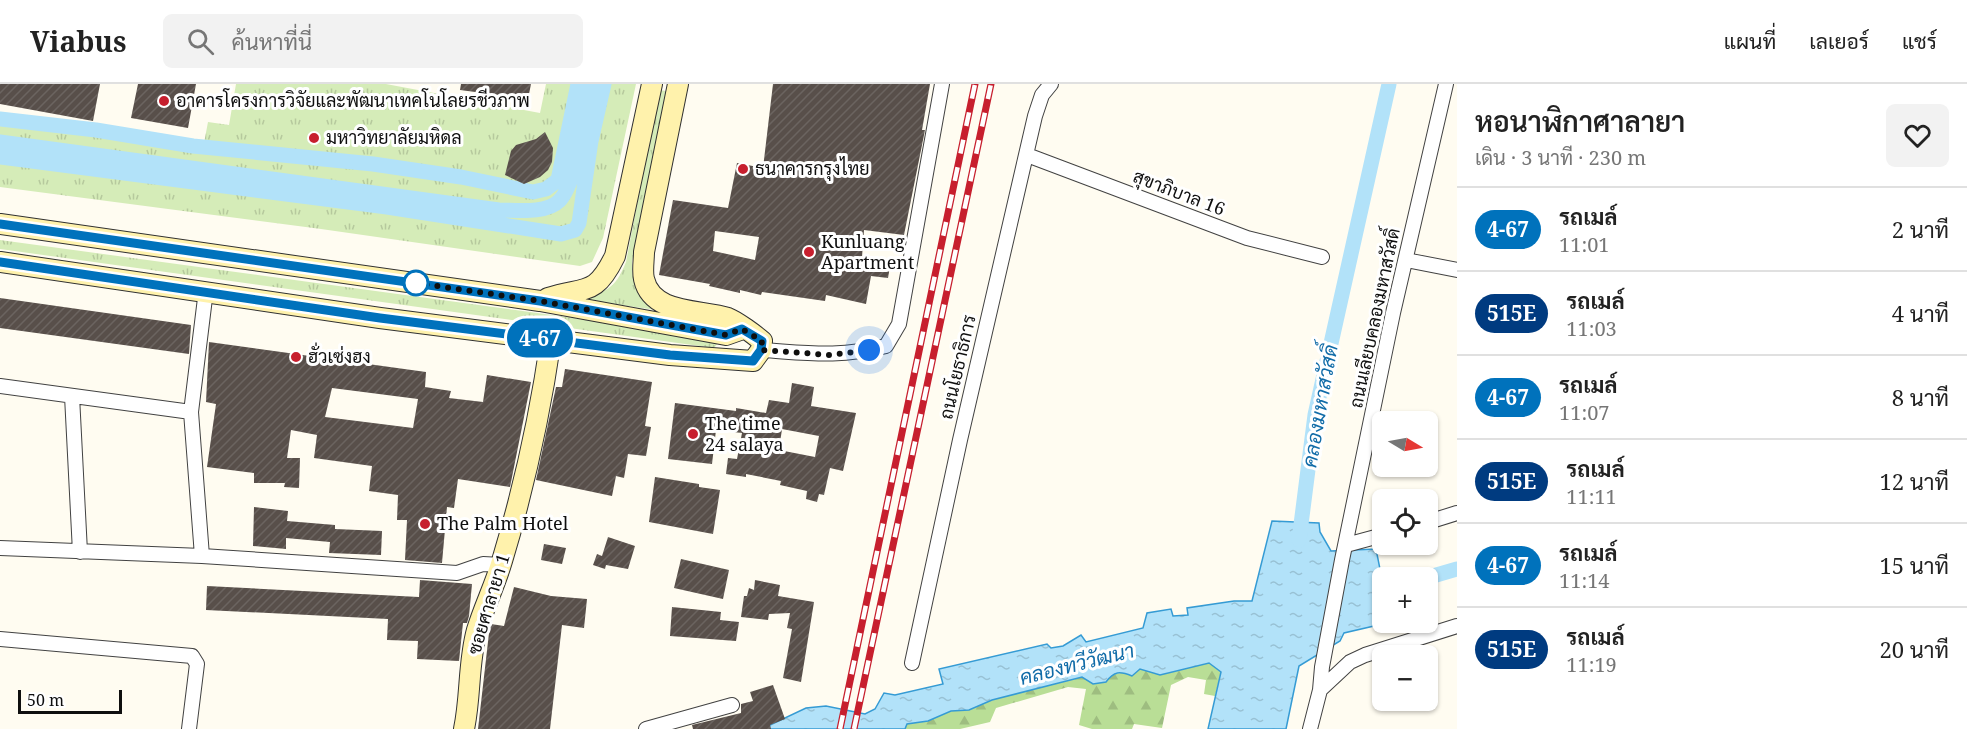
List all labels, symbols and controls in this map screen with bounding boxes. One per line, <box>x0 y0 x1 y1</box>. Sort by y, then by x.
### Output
search box <box>163 14 583 68</box>
text: Viabus <box>30 22 127 60</box>
icon: search <box>184 25 217 58</box>
text: ค้นหาที่นี่ <box>232 26 312 56</box>
text: แผนที่ <box>1724 27 1776 55</box>
text: เลเยอร์ <box>1809 27 1869 55</box>
text: แชร์ <box>1902 27 1937 55</box>
place label: อาคารโครงการวิจัยและพัฒนาเทคโนโลยรชีวภาพ <box>176 88 530 112</box>
marker: อาคารโครงการวิจัยและพัฒนาเทคโนโลยรชีวภาพ <box>157 94 171 108</box>
text: หอนาฬิกาศาลายา <box>1475 102 1685 140</box>
button: heart <box>1886 104 1949 167</box>
place label: มหาวิทยาลัยมหิดล <box>326 125 462 149</box>
marker: มหาวิทยาลัยมหิดล <box>307 131 321 145</box>
text: เดิน · 3 นาที · 230 m <box>1475 144 1646 171</box>
place label: ธนาคารกรุงไทย <box>755 156 870 181</box>
marker: ธนาคารกรุงไทย <box>736 162 750 176</box>
street label: สุขาภิบาล 16 <box>1130 164 1229 222</box>
text: รถเมล์ <box>1559 201 1617 231</box>
text: 2 นาที <box>1892 214 1949 244</box>
text: 4-67 <box>1487 215 1529 243</box>
street label: ถนนเลียบคลองมหาสวัสดิ์ <box>1340 225 1405 410</box>
place label: Kunluang Apartment <box>821 229 914 274</box>
text: 11:01 <box>1559 231 1610 258</box>
marker: Kunluang Apartment <box>802 245 816 259</box>
unlabelled marker <box>403 270 429 296</box>
text: รถเมล์ <box>1566 285 1625 315</box>
text: 4 นาที <box>1892 298 1949 328</box>
text: 515E <box>1487 299 1536 327</box>
street label: ถนนโยธาธิการ <box>933 312 981 421</box>
text: 11:03 <box>1566 315 1617 342</box>
line badge: 4-67 <box>498 318 582 358</box>
text: 4-67 <box>519 324 561 352</box>
your location <box>854 335 884 365</box>
water label: คลองมหาสวัสดิ์ <box>1291 338 1344 470</box>
place label: ฮั่วเซ่งฮง <box>308 342 371 368</box>
marker: ฮั่วเซ่งฮง <box>289 350 303 364</box>
text: รถเมล์ <box>1559 369 1617 399</box>
text: 8 นาที <box>1892 382 1949 412</box>
text: 4-67 <box>1487 383 1529 411</box>
text: 11:07 <box>1559 399 1610 426</box>
place label: The time 24 salaya <box>705 411 784 456</box>
north arrow <box>1372 411 1438 477</box>
map controls <box>1372 411 1438 711</box>
marker: The time 24 salaya <box>686 427 700 441</box>
text: รถเมล์ <box>1566 453 1625 483</box>
text: 12 นาที <box>1880 466 1949 496</box>
text: 515E <box>1487 467 1536 495</box>
text: 11:11 <box>1566 483 1617 510</box>
button: locate <box>1372 489 1438 555</box>
place label: The Palm Hotel <box>437 511 569 535</box>
marker: The Palm Hotel <box>418 517 432 531</box>
text: รถเมล์ <box>1559 537 1617 567</box>
street label: ซอยศาลายา 1 <box>461 550 515 657</box>
text: 15 นาที <box>1880 550 1949 580</box>
text: 4-67 <box>1487 551 1529 579</box>
button: + <box>1372 567 1438 633</box>
text: 11:14 <box>1559 567 1610 594</box>
text: รถเมล์ <box>1566 621 1625 651</box>
text: 20 นาที <box>1880 634 1949 664</box>
text: 515E <box>1487 635 1536 663</box>
water label: คลองทวีวัฒนา <box>1017 636 1137 691</box>
button: − <box>1372 645 1438 711</box>
text: 11:19 <box>1566 651 1617 678</box>
scale bar <box>18 687 122 714</box>
text: 50 m <box>27 689 64 711</box>

